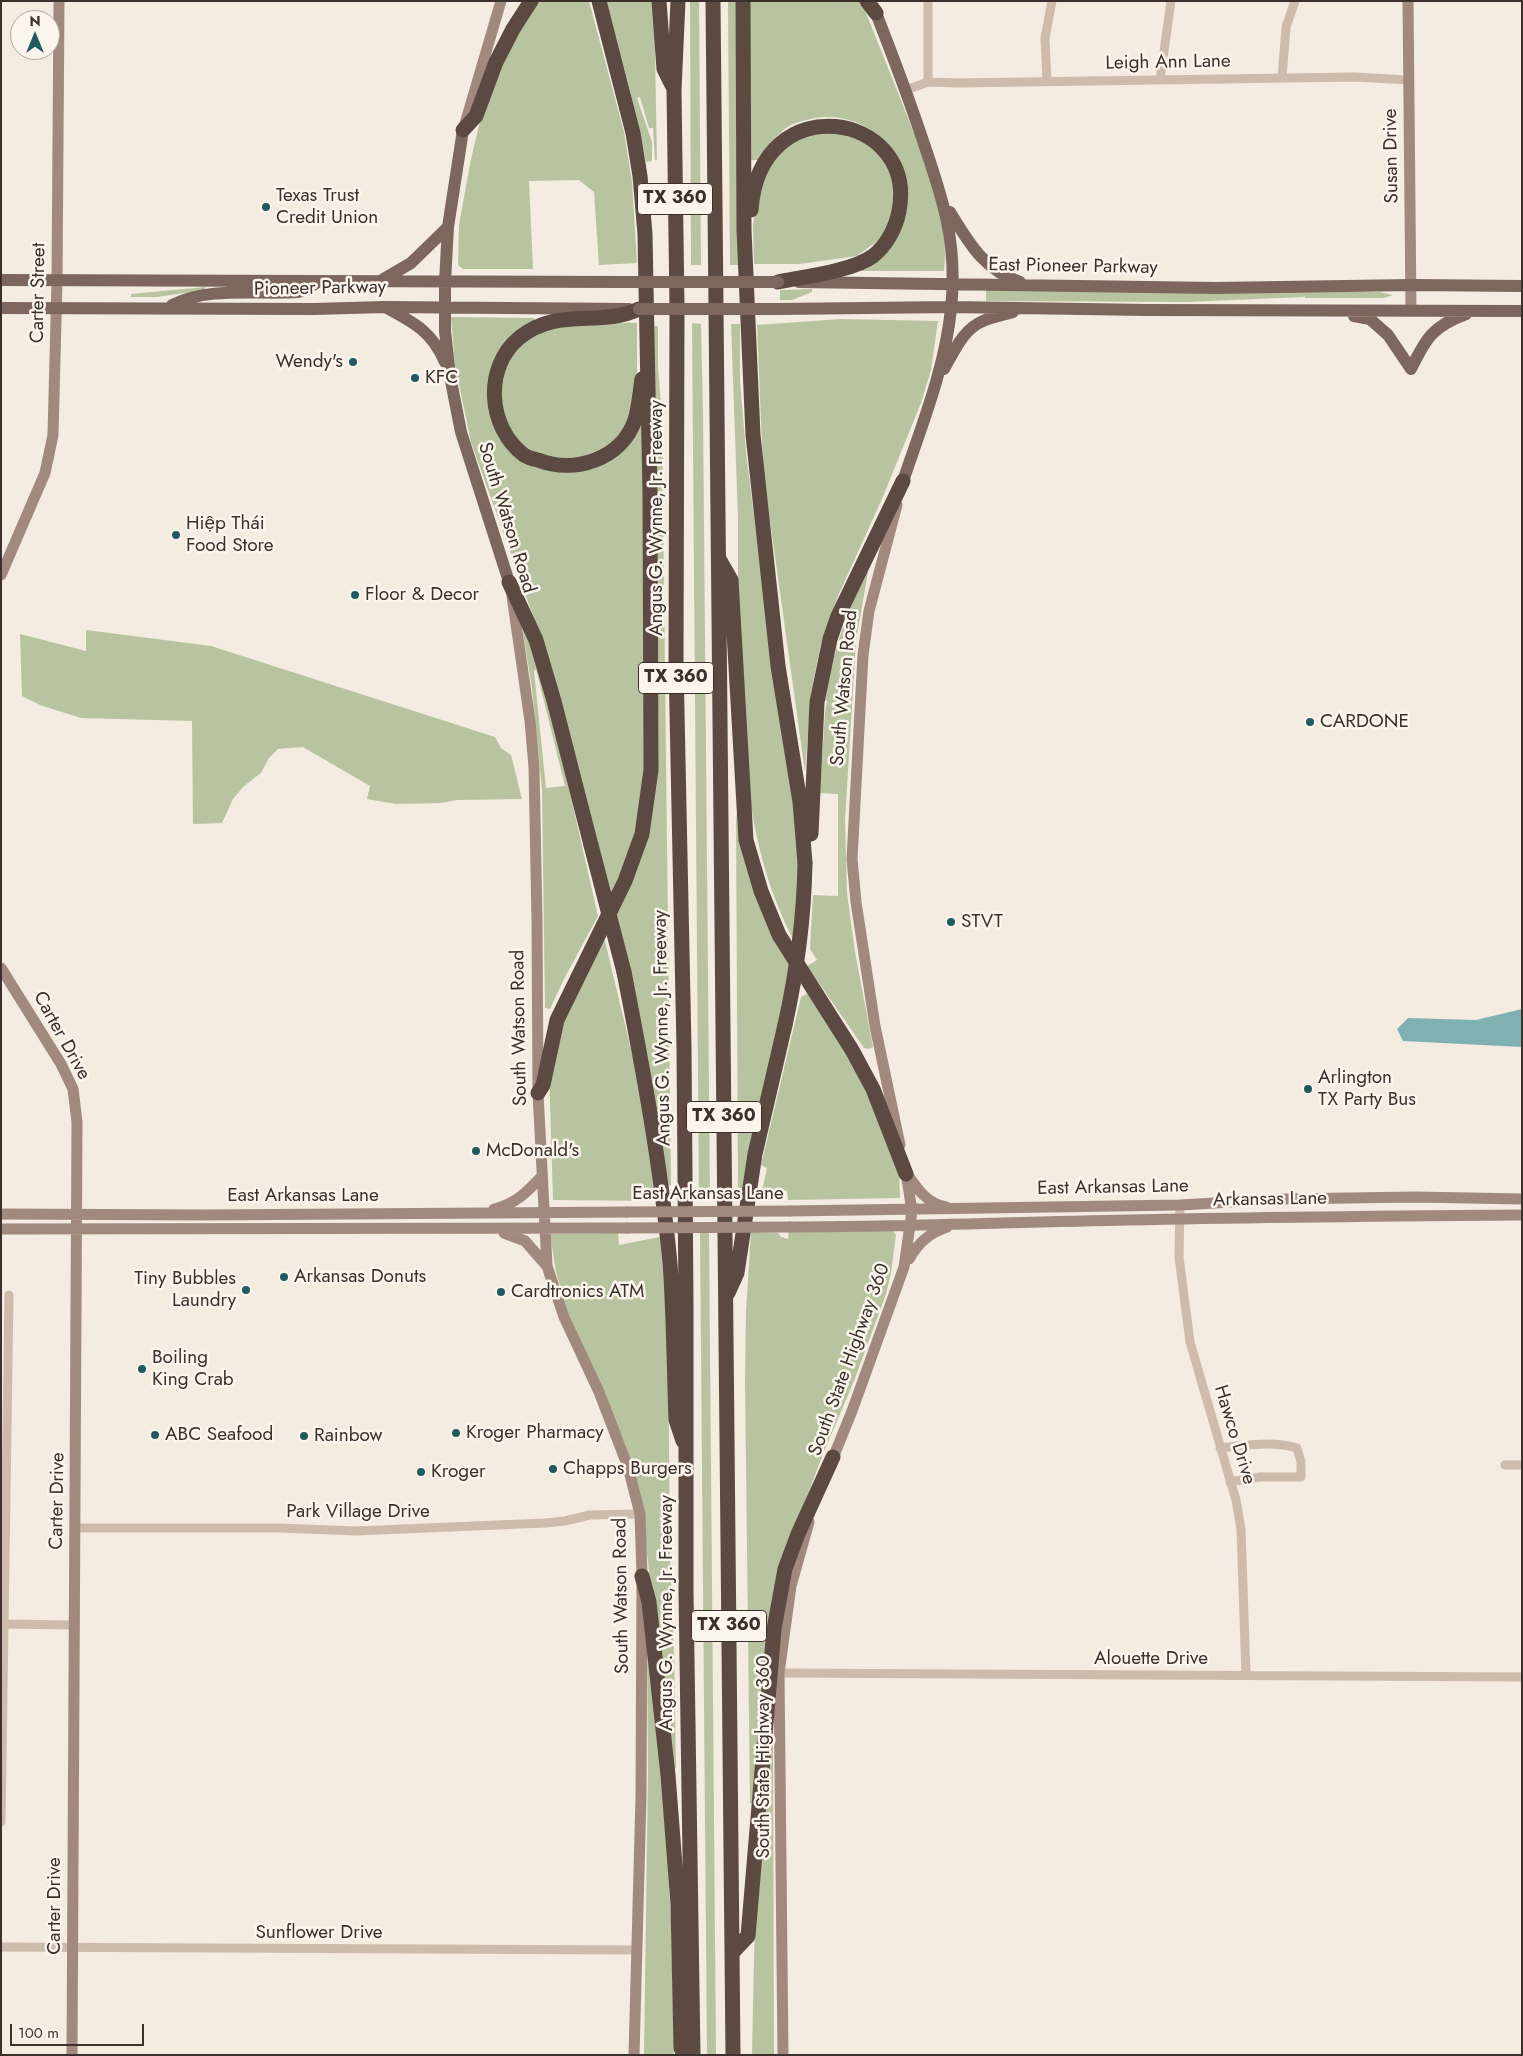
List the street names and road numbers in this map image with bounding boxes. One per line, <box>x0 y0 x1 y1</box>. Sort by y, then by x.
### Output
street label: Leigh Ann Lane <box>1105 51 1231 75</box>
street label: Susan Drive <box>1380 108 1404 204</box>
road number: TX 360 <box>638 183 712 214</box>
street label: Carter Street <box>27 243 51 343</box>
street label: East Pioneer Parkway <box>988 254 1158 280</box>
street label: Pioneer Parkway <box>254 276 386 302</box>
street label: Angus G. Wynne, Jr. Freeway <box>646 400 668 636</box>
street label: South Watson Road <box>472 440 540 596</box>
street label: South Watson Road <box>827 609 863 767</box>
road number: TX 360 <box>638 662 714 694</box>
street label: Angus G. Wynne, Jr. Freeway <box>650 910 676 1146</box>
street label: South Watson Road <box>507 950 533 1106</box>
street label: Carter Drive <box>27 988 95 1084</box>
road number: TX 360 <box>686 1102 762 1132</box>
street label: East Arkansas Lane <box>1037 1175 1189 1201</box>
street label: East Arkansas Lane <box>632 1183 784 1205</box>
street label: East Arkansas Lane <box>227 1185 379 1207</box>
street label: Arkansas Lane <box>1213 1188 1327 1212</box>
street label: South State Highway 360 <box>805 1261 895 1459</box>
street label: Hawco Drive <box>1208 1383 1260 1487</box>
street label: Carter Drive <box>46 1452 70 1550</box>
street label: Angus G. Wynne, Jr. Freeway <box>656 1495 678 1731</box>
street label: Park Village Drive <box>286 1501 430 1523</box>
street label: South Watson Road <box>609 1518 635 1674</box>
road number: TX 360 <box>692 1610 766 1642</box>
street label: Alouette Drive <box>1094 1648 1208 1670</box>
street label: South State Highway 360 <box>753 1655 775 1859</box>
street label: Carter Drive <box>44 1857 66 1955</box>
street label: Sunflower Drive <box>255 1922 383 1944</box>

